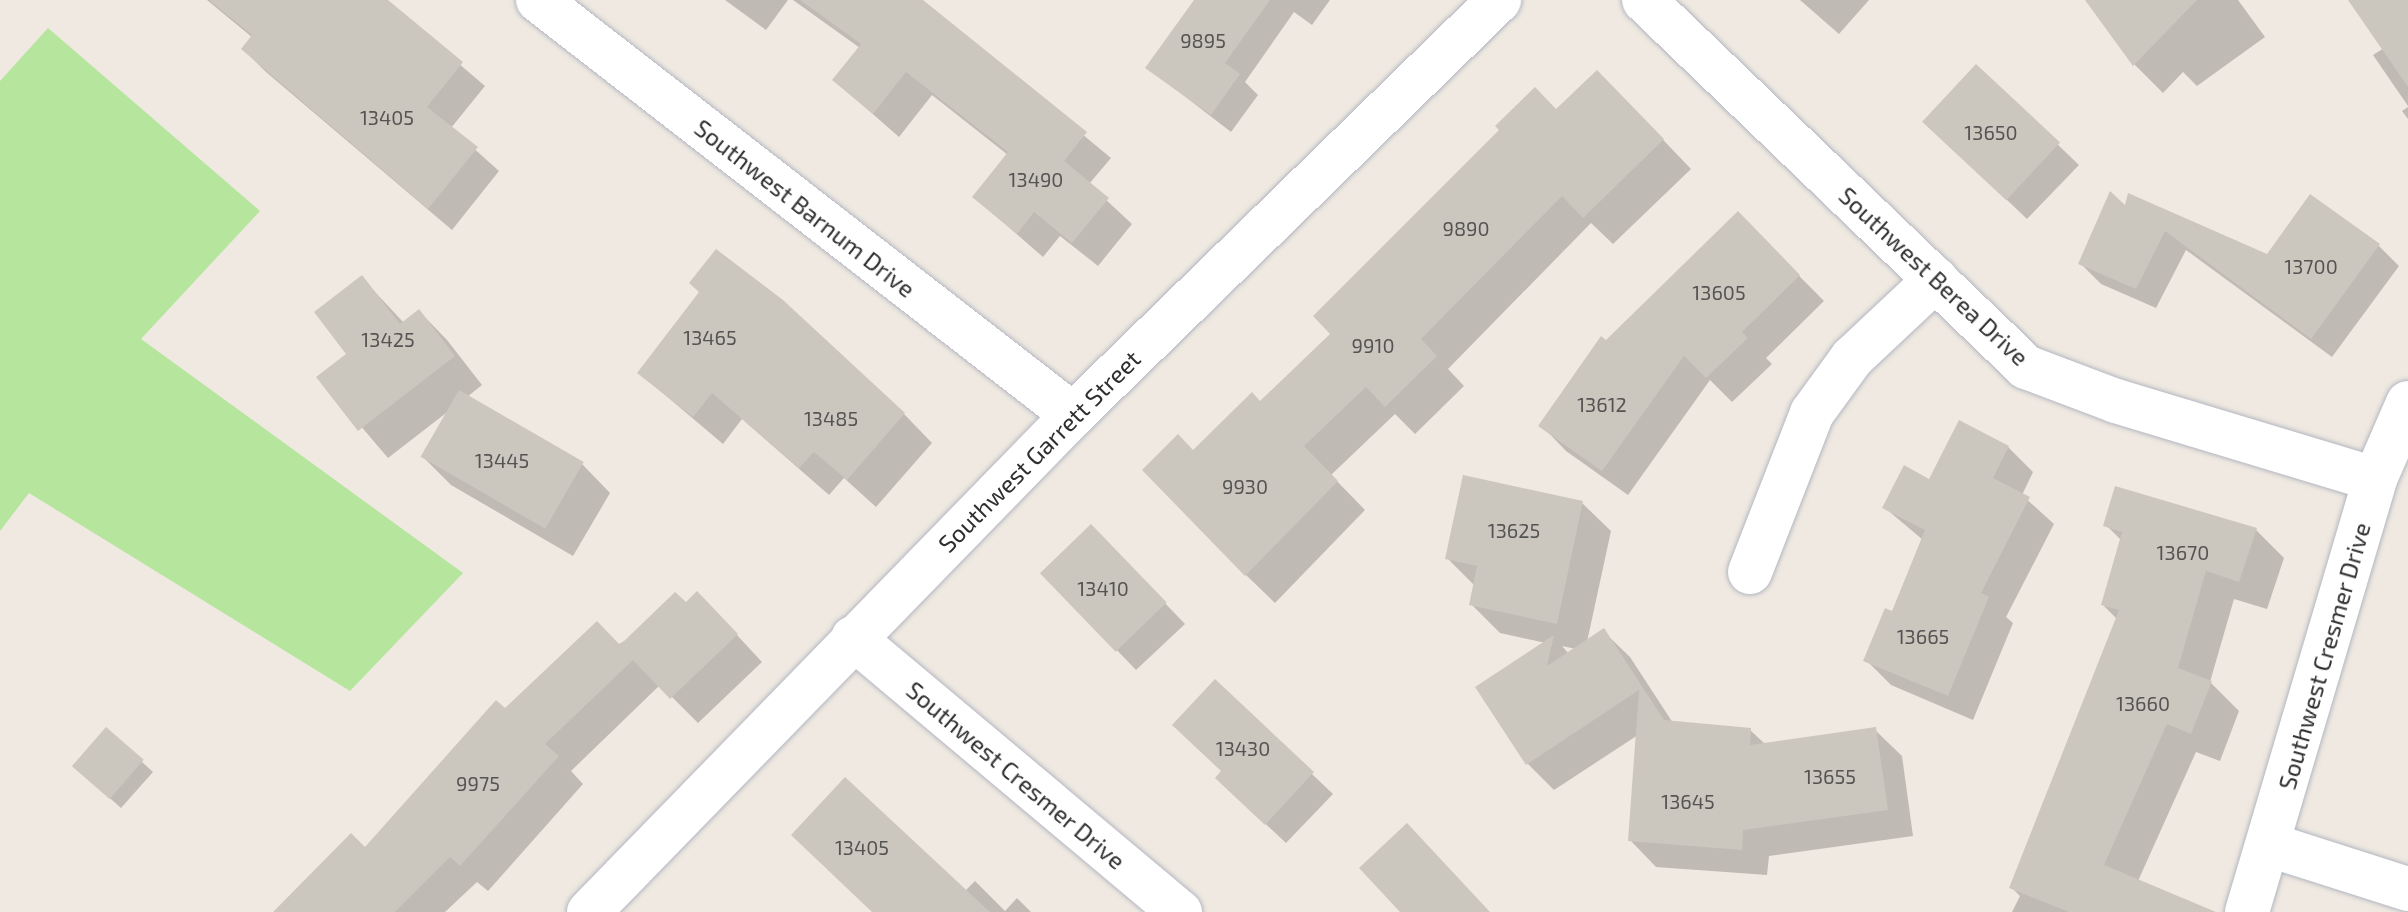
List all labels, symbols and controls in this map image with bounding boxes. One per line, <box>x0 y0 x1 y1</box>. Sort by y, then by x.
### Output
house number: 9895 <box>1180 28 1226 52</box>
house number: 13405 <box>360 105 414 129</box>
street label: Southwest Barnum Drive <box>689 113 921 303</box>
house number: 13650 <box>1964 120 2018 144</box>
house number: 13490 <box>1009 167 1063 191</box>
street label: Southwest Berea Drive <box>1833 181 2035 371</box>
house number: 9890 <box>1442 216 1490 240</box>
house number: 13700 <box>2284 254 2338 278</box>
house number: 13605 <box>1692 280 1746 304</box>
house number: 13465 <box>683 325 737 349</box>
house number: 13425 <box>361 327 415 351</box>
house number: 9910 <box>1352 333 1394 357</box>
street label: Southwest Garrett Street <box>932 344 1146 558</box>
house number: 13612 <box>1577 392 1627 416</box>
house number: 13485 <box>804 406 858 430</box>
house number: 13445 <box>475 448 529 472</box>
house number: 9930 <box>1222 474 1268 498</box>
house number: 13625 <box>1488 518 1540 542</box>
street label: Southwest Cresmer Drive <box>2272 519 2376 793</box>
house number: 13670 <box>2157 540 2209 564</box>
house number: 13410 <box>1077 576 1129 600</box>
house number: 13665 <box>1897 624 1949 648</box>
street label: Southwest Cresmer Drive <box>901 675 1131 875</box>
house number: 13660 <box>2116 691 2170 715</box>
house number: 13430 <box>1216 736 1270 760</box>
house number: 13655 <box>1804 764 1856 788</box>
house number: 9975 <box>456 771 500 795</box>
house number: 13645 <box>1661 789 1715 813</box>
house number: 13405 <box>835 835 889 859</box>

